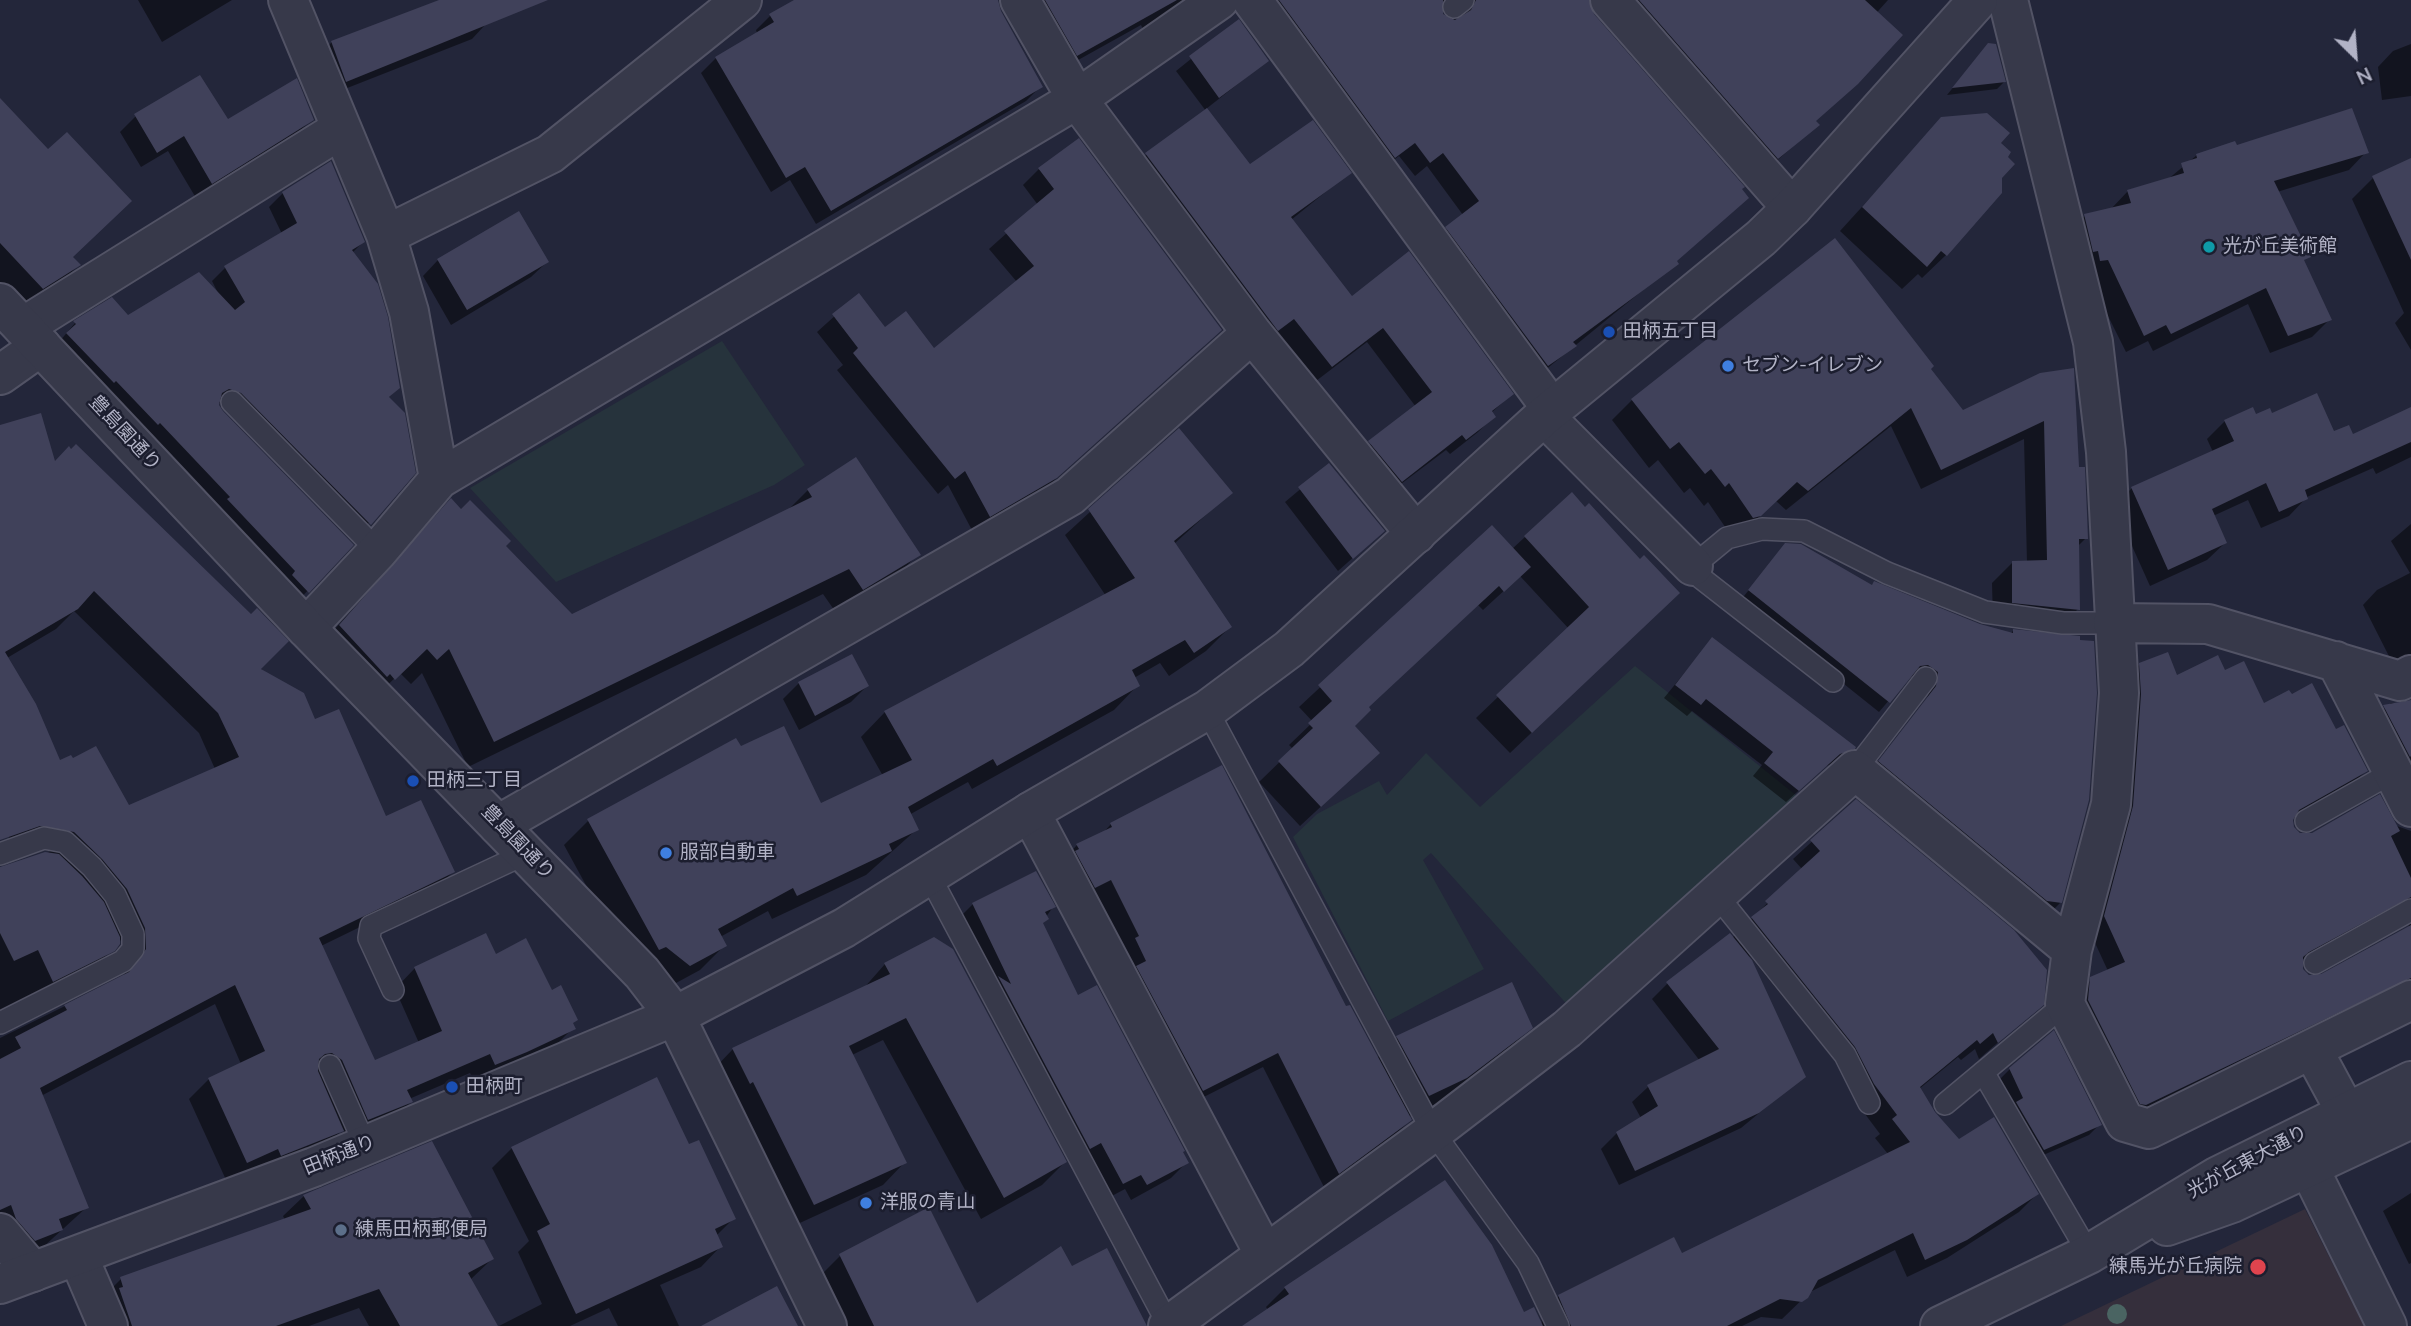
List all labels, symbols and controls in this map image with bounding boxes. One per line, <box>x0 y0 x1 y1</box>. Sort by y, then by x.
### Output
north arrow <box>2320 21 2390 91</box>
text: N <box>2352 60 2376 90</box>
place label: 光が丘美術館 <box>2223 236 2337 258</box>
marker: 光が丘美術館 <box>2201 239 2217 255</box>
place label: 田柄五丁目 <box>1623 321 1718 343</box>
marker: 田柄五丁目 <box>1601 324 1617 340</box>
place label: セブン-イレブン <box>1742 355 1883 377</box>
marker: セブン-イレブン <box>1720 358 1736 374</box>
street label: 豊島園通り <box>83 391 165 477</box>
place label: 田柄三丁目 <box>427 770 522 792</box>
marker: 田柄三丁目 <box>405 773 421 789</box>
street label: 豊島園通り <box>476 801 558 885</box>
place label: 服部自動車 <box>680 842 775 864</box>
marker: 服部自動車 <box>658 845 674 861</box>
place label: 田柄町 <box>466 1076 523 1098</box>
marker: 田柄町 <box>444 1079 460 1095</box>
street label: 光が丘東大通り <box>2184 1122 2312 1204</box>
street label: 田柄通り <box>300 1131 380 1181</box>
place label: 洋服の青山 <box>880 1192 975 1214</box>
marker: 洋服の青山 <box>858 1195 874 1211</box>
place label: 練馬田柄郵便局 <box>355 1219 488 1241</box>
marker: 練馬田柄郵便局 <box>333 1222 349 1238</box>
place label: 練馬光が丘病院 <box>2109 1256 2242 1278</box>
marker: 練馬光が丘病院 <box>2248 1257 2268 1277</box>

